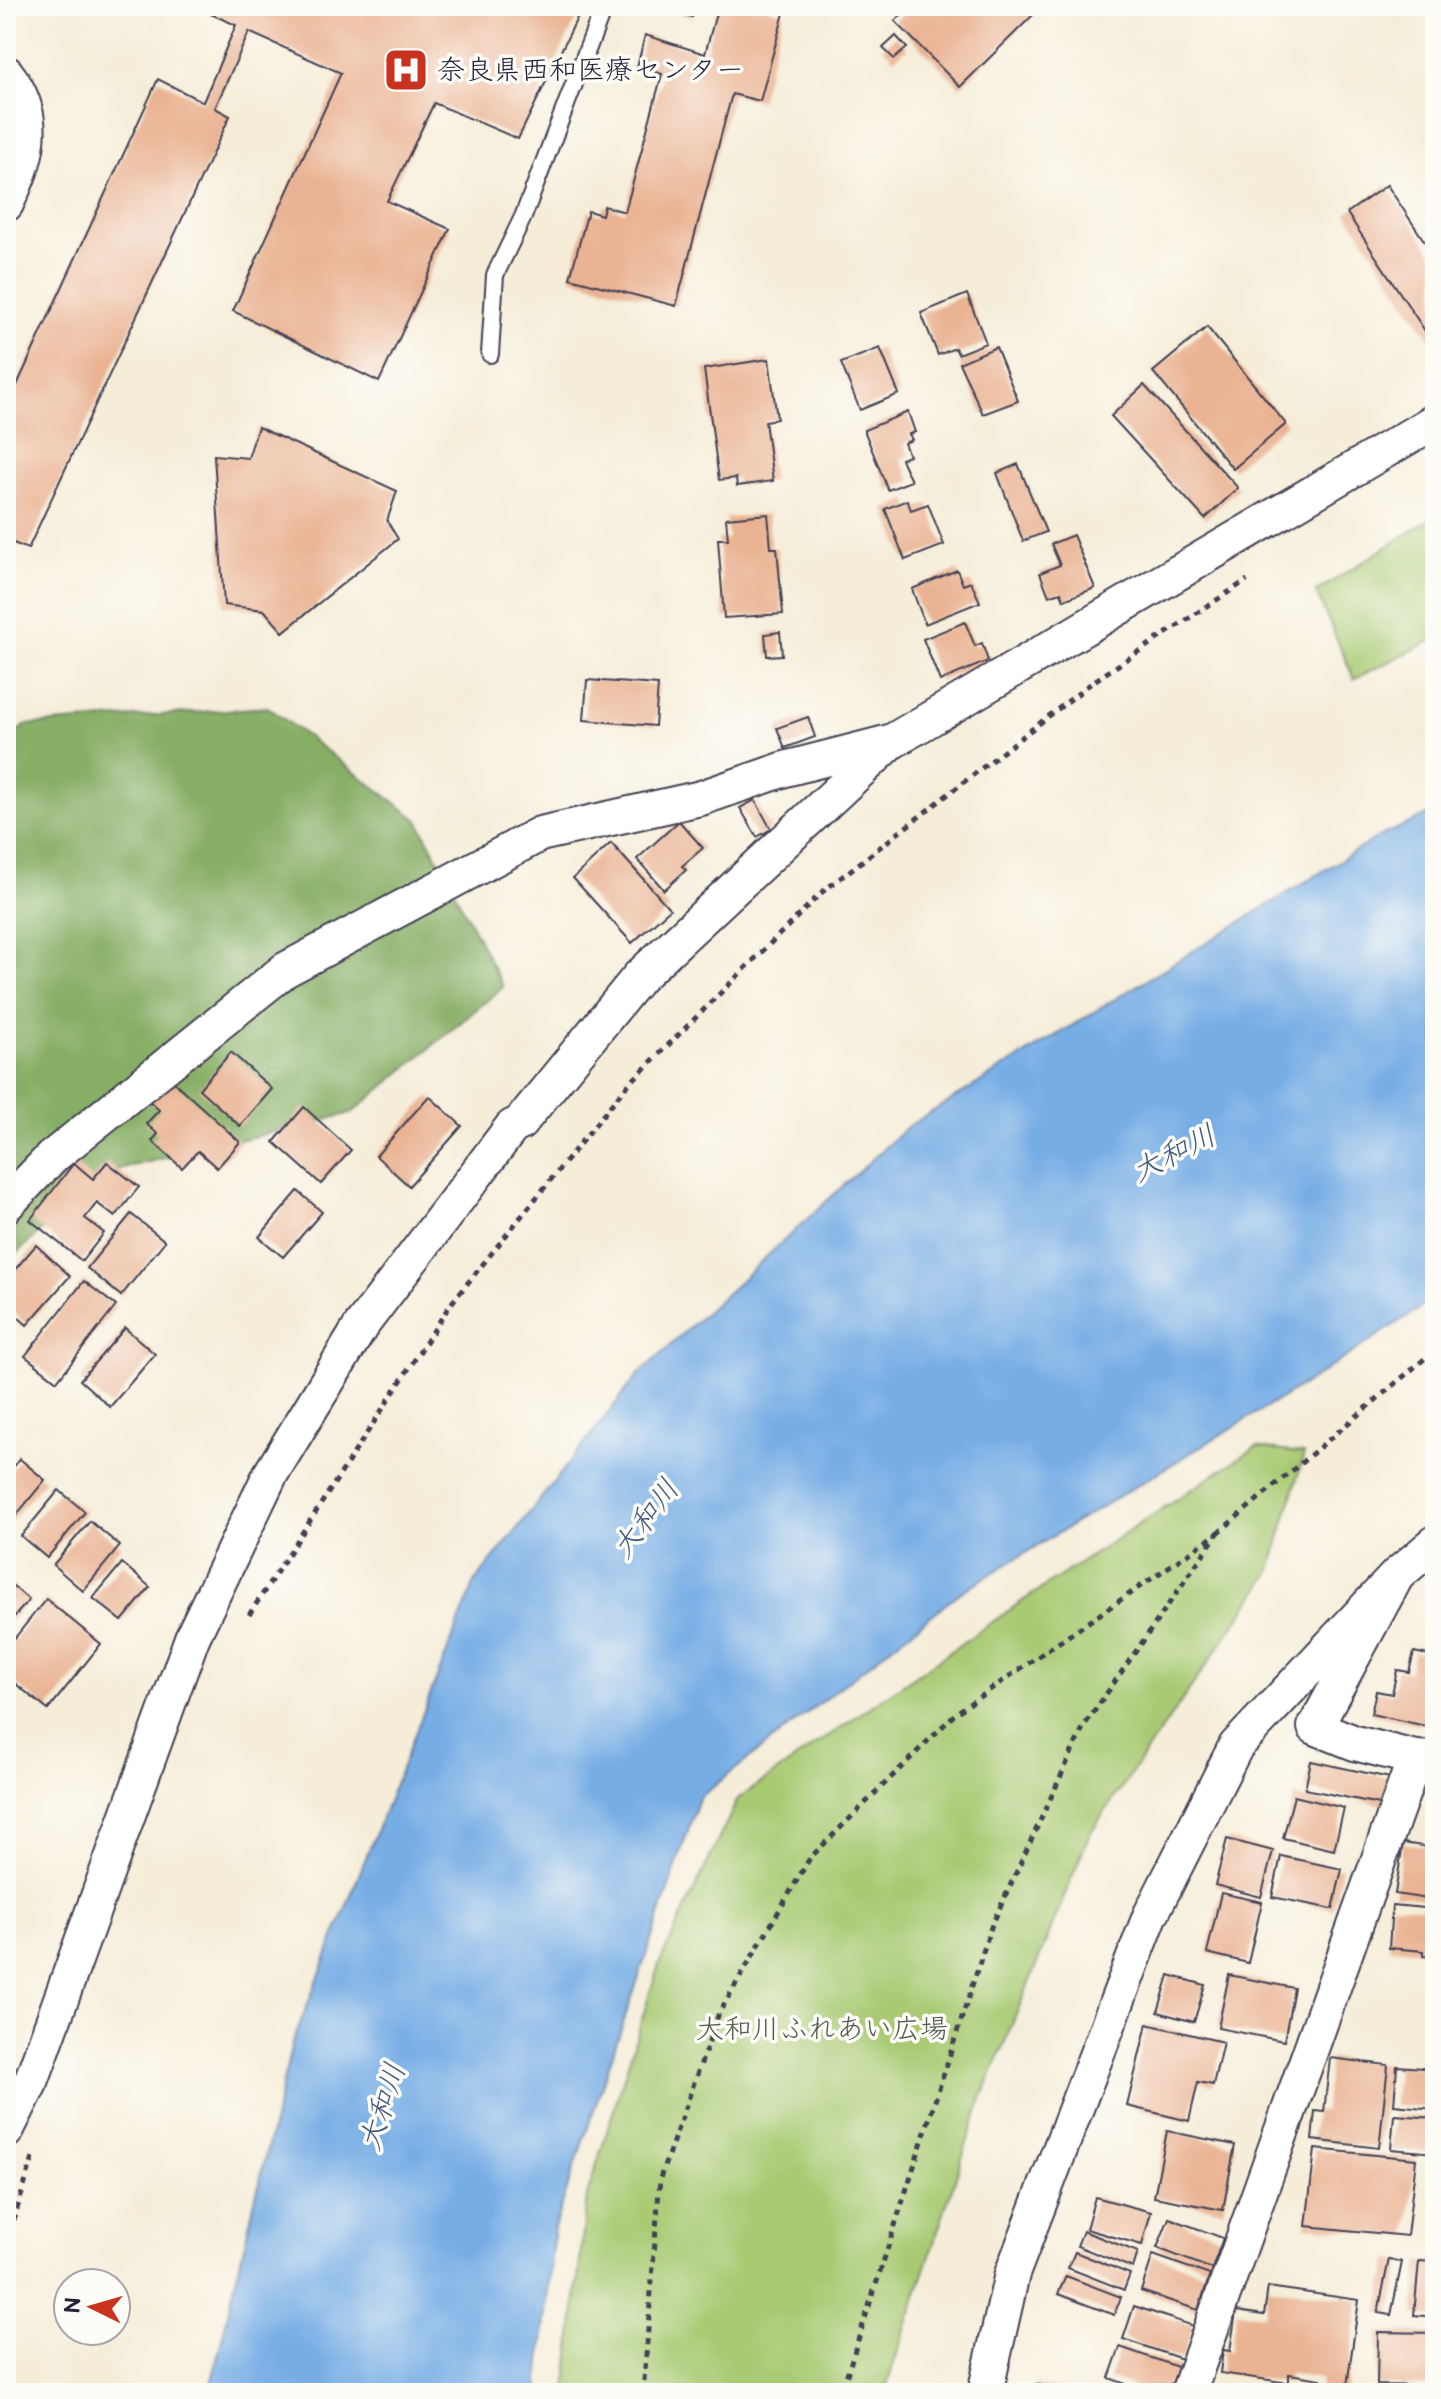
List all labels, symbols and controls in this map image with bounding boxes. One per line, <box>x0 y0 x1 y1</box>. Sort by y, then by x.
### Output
hospital icon: 奈良県西和医療センター <box>382 46 430 94</box>
place label: 奈良県西和医療センター <box>437 54 744 87</box>
water label: 大和川 <box>1126 1118 1222 1190</box>
water label: 大和川 <box>605 1472 687 1566</box>
park label: 大和川ふれあい広場 <box>696 2013 948 2046</box>
water label: 大和川 <box>352 2059 414 2155</box>
north arrow <box>52 2267 132 2347</box>
text: N <box>59 2296 88 2315</box>

